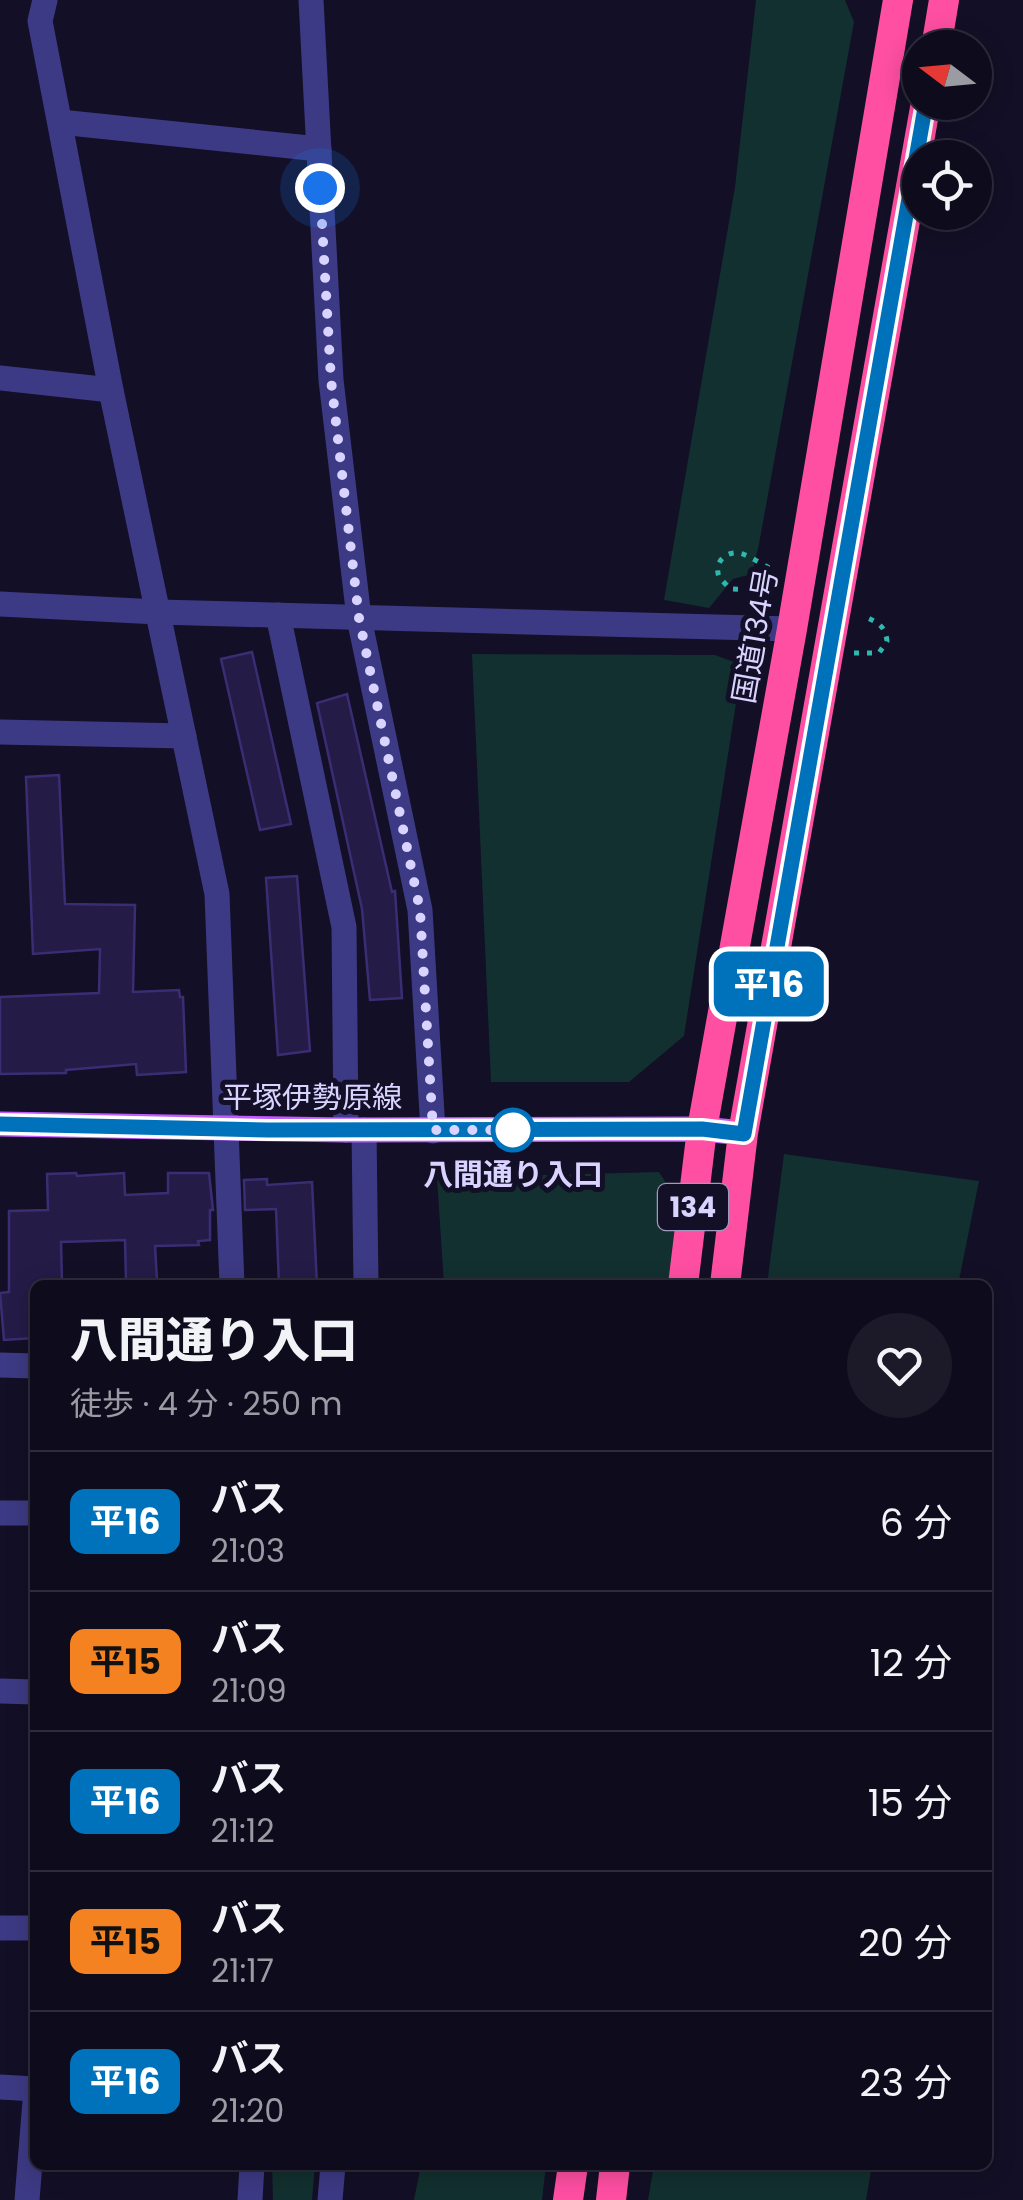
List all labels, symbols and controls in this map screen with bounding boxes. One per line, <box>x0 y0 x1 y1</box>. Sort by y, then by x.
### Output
north arrow <box>902 30 992 120</box>
map controls <box>902 30 992 230</box>
button: locate <box>902 140 992 230</box>
your location <box>295 163 345 213</box>
street label: 国道134号 <box>722 565 788 707</box>
line badge: 平16 <box>712 952 826 1016</box>
text: 平16 <box>734 960 804 1009</box>
street label: 平塚伊勢原線 <box>222 1076 402 1119</box>
marker: 八間通り入口 <box>492 1109 534 1151</box>
place label: 八間通り入口 <box>423 1153 603 1196</box>
road number: 134 <box>658 1184 728 1230</box>
text: 八間通り入口 <box>70 1307 358 1374</box>
button: heart <box>847 1313 952 1418</box>
text: 徒歩 · 4 分 · 250 m <box>70 1381 343 1426</box>
text: バス <box>210 1472 286 1525</box>
text: 6 分 <box>880 1496 952 1549</box>
text: 平16 <box>90 1497 160 1546</box>
text: 21:03 <box>210 1528 285 1573</box>
text: バス <box>211 1612 287 1665</box>
text: 12 分 <box>870 1636 952 1689</box>
text: 平15 <box>90 1637 161 1686</box>
text: 21:09 <box>211 1668 287 1713</box>
text: バス <box>210 1752 286 1805</box>
text: 15 分 <box>868 1776 952 1829</box>
text: 平16 <box>90 1777 160 1826</box>
text: 21:12 <box>210 1808 275 1853</box>
text: バス <box>211 1892 287 1945</box>
text: 20 分 <box>858 1916 952 1969</box>
text: 平15 <box>90 1917 161 1966</box>
text: 21:17 <box>211 1948 274 1993</box>
text: バス <box>210 2032 286 2085</box>
text: 23 分 <box>860 2056 952 2109</box>
text: 平16 <box>90 2057 160 2106</box>
text: 21:20 <box>210 2088 284 2133</box>

